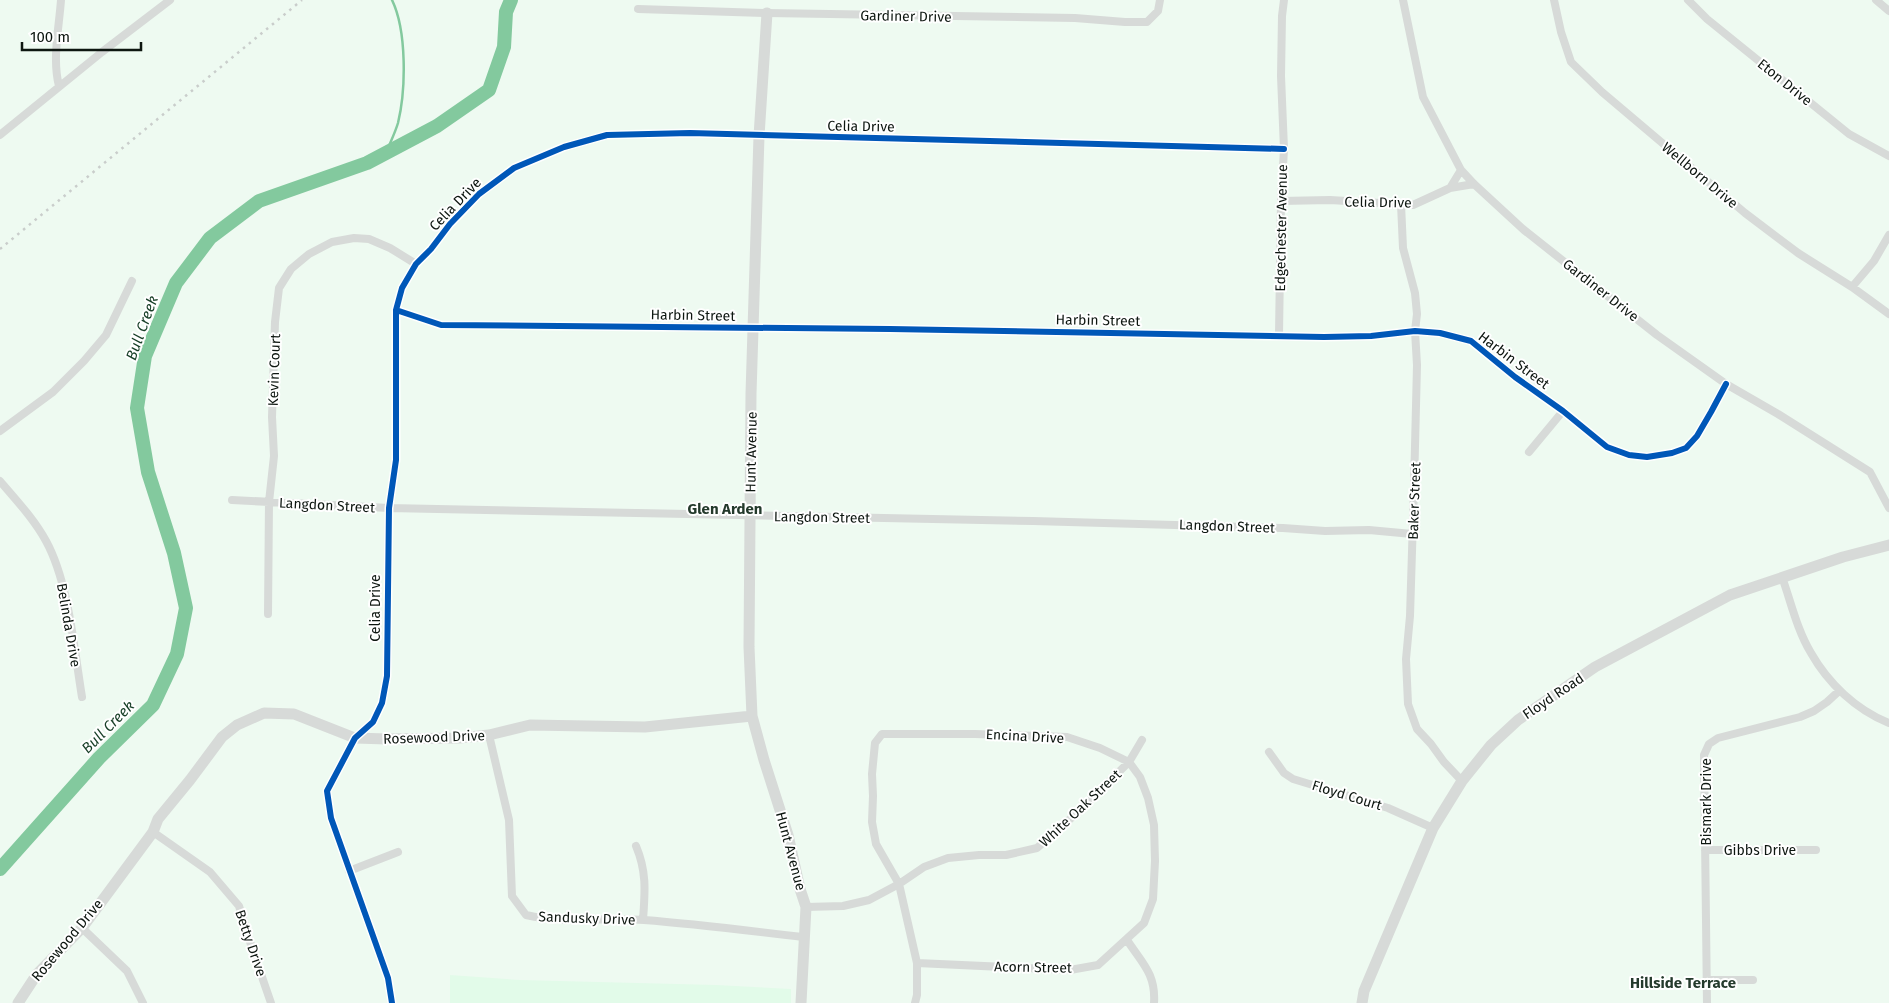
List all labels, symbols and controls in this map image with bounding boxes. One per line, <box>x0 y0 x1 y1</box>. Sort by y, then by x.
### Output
street label: Gardiner Drive <box>860 7 952 26</box>
scale bar <box>22 20 141 52</box>
text: 100 m <box>30 28 70 46</box>
street label: Eton Drive <box>1754 55 1815 109</box>
street label: Celia Drive <box>827 117 895 136</box>
street label: Wellborn Drive <box>1658 139 1741 212</box>
street label: Edgechester Avenue <box>1272 164 1291 292</box>
street label: Celia Drive <box>426 174 485 234</box>
street label: Celia Drive <box>1344 193 1412 212</box>
street label: Gardiner Drive <box>1559 256 1642 325</box>
water label: Bull Creek <box>122 293 162 363</box>
street label: Harbin Street <box>650 306 736 325</box>
street label: Harbin Street <box>1055 311 1141 330</box>
street label: Harbin Street <box>1475 328 1553 393</box>
street label: Kevin Court <box>265 332 284 407</box>
street label: Hunt Avenue <box>742 411 761 493</box>
street label: Baker Street <box>1405 461 1424 540</box>
street label: Langdon Street <box>279 494 376 517</box>
district label: Glen Arden <box>688 500 762 518</box>
street label: Langdon Street <box>774 508 871 527</box>
street label: Langdon Street <box>1179 516 1276 537</box>
street label: Celia Drive <box>367 574 384 642</box>
street label: Belinda Drive <box>53 582 84 668</box>
street label: Floyd Road <box>1519 670 1587 723</box>
water label: Bull Creek <box>78 697 138 757</box>
street label: Encina Drive <box>985 726 1065 747</box>
street label: Rosewood Drive <box>383 727 485 748</box>
street label: Bismark Drive <box>1698 758 1715 846</box>
street label: White Oak Street <box>1036 765 1126 851</box>
street label: Floyd Court <box>1310 777 1385 814</box>
street label: Hunt Avenue <box>772 810 809 893</box>
street label: Gibbs Drive <box>1724 842 1796 859</box>
street label: Rosewood Drive <box>28 896 107 985</box>
street label: Betty Drive <box>231 907 270 979</box>
street label: Sandusky Drive <box>538 908 636 929</box>
street label: Acorn Street <box>994 958 1073 977</box>
district label: Hillside Terrace <box>1630 974 1736 992</box>

